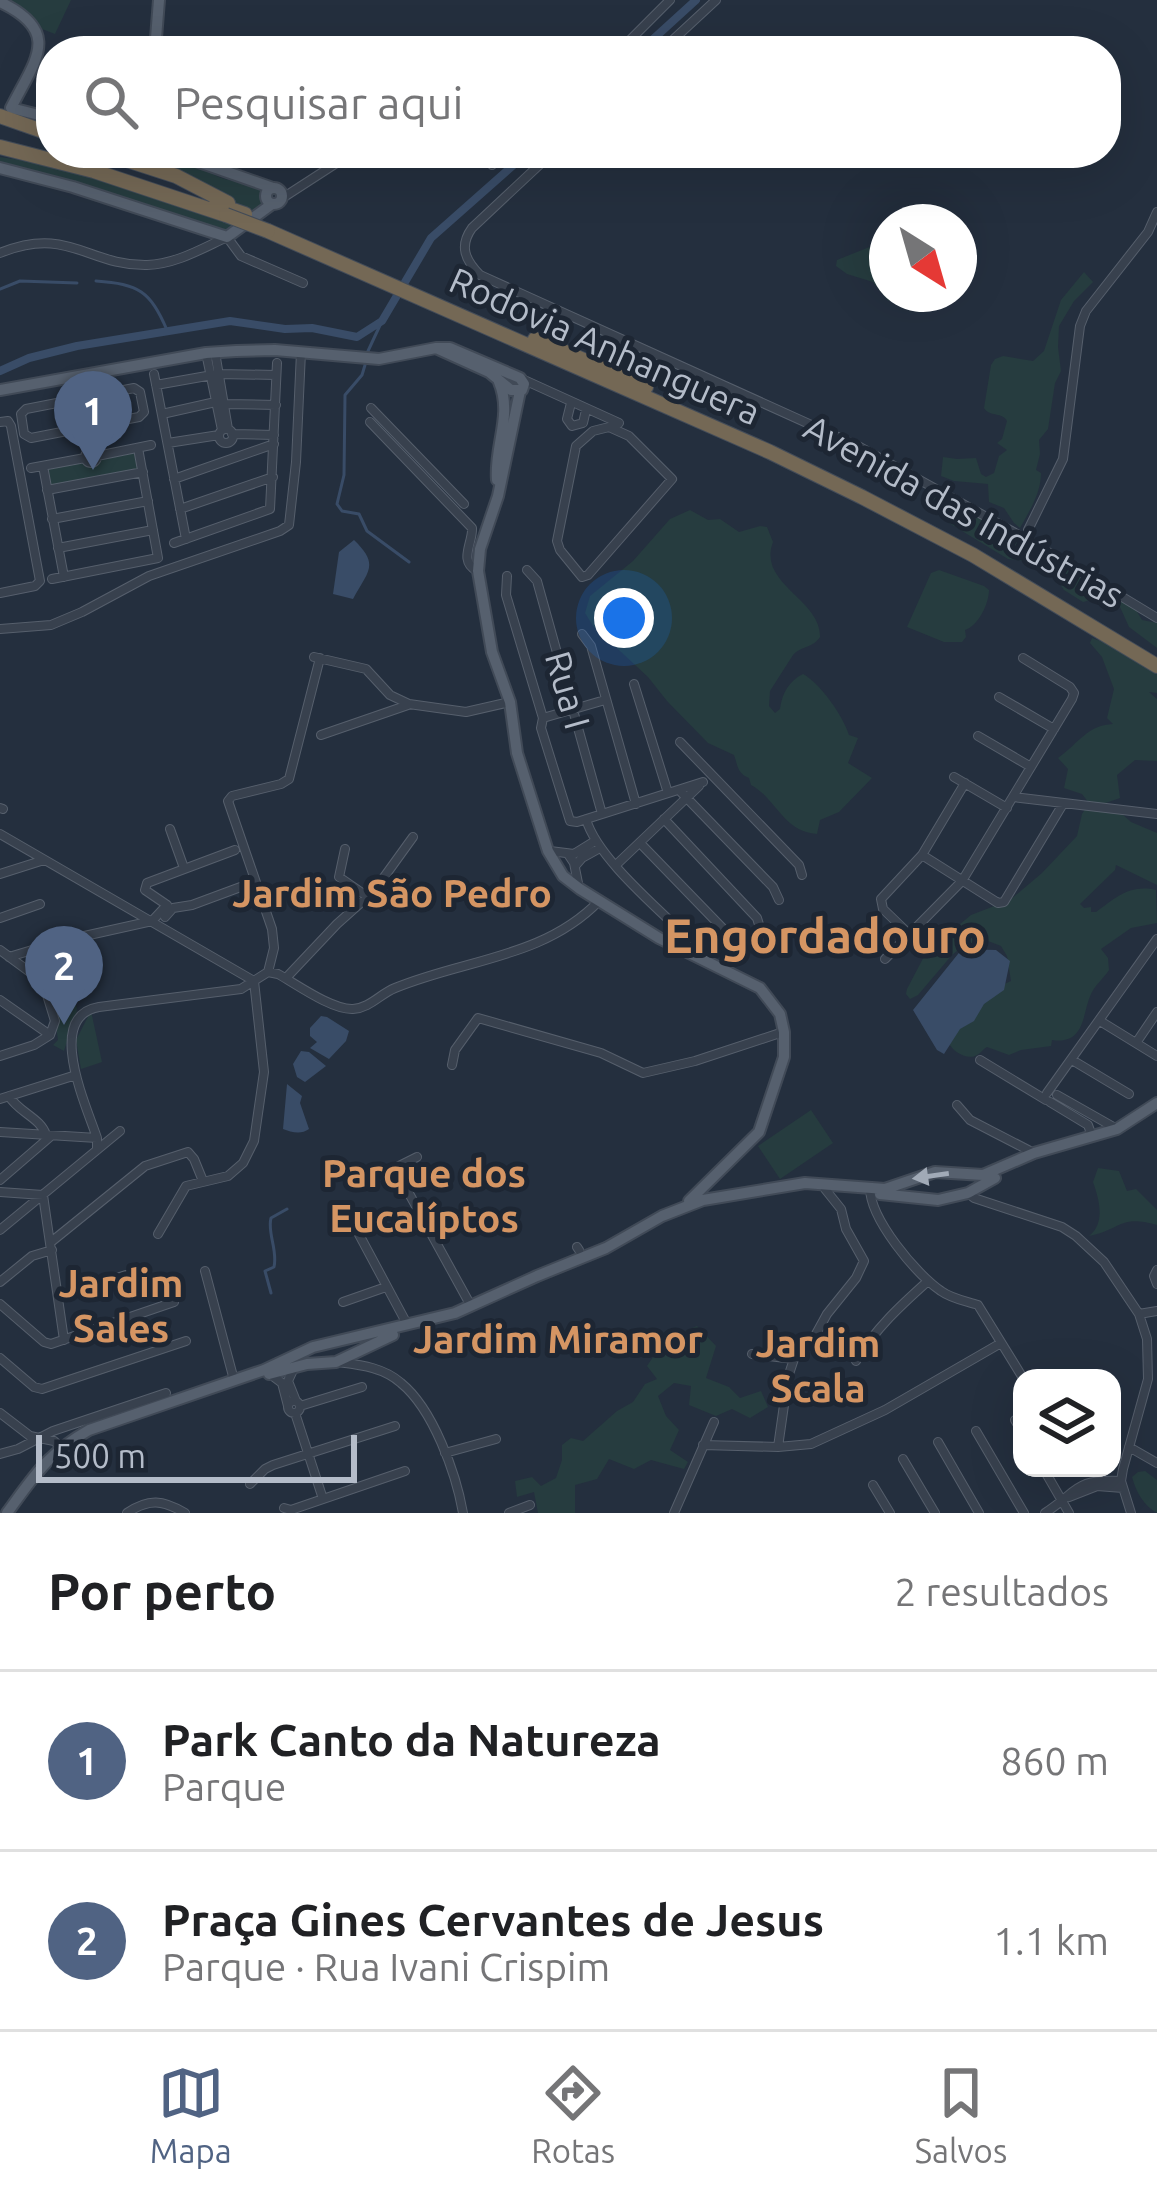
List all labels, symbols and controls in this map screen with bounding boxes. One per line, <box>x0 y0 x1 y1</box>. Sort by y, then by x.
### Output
search box <box>36 36 1121 168</box>
icon: search <box>78 69 144 135</box>
text: Pesquisar aqui <box>174 77 463 128</box>
north arrow <box>869 204 977 312</box>
street label: Rodovia Anhanguera <box>444 259 767 432</box>
pin: 1 <box>54 371 132 470</box>
street label: Avenida das Indústrias <box>798 406 1131 615</box>
your location <box>594 588 654 648</box>
street label: Rua I <box>538 646 599 733</box>
district label: Jardim São Pedro <box>232 871 552 914</box>
district label: Engordadouro <box>664 908 986 962</box>
pin: 2 <box>25 926 103 1025</box>
district label: Parque dos Eucalíptos <box>322 1151 526 1239</box>
one-way arrow <box>911 1167 949 1186</box>
district label: Jardim Sales <box>58 1261 184 1349</box>
district label: Jardim Miramor <box>413 1317 703 1360</box>
district label: Jardim Scala <box>755 1321 881 1409</box>
map controls <box>1013 1369 1121 1477</box>
button: layers <box>1013 1369 1121 1477</box>
scale bar <box>36 1429 357 1482</box>
text: 500 m <box>54 1437 146 1474</box>
text: Por perto <box>48 1562 276 1620</box>
text: 2 resultados <box>895 1570 1109 1613</box>
text: Park Canto da Natureza <box>162 1714 661 1765</box>
text: 1 <box>76 1739 98 1782</box>
text: 860 m <box>1000 1739 1109 1782</box>
text: Parque <box>162 1765 286 1808</box>
text: Praça Gines Cervantes de Jesus <box>162 1894 824 1945</box>
text: 2 <box>76 1919 98 1962</box>
text: 1.1 km <box>993 1919 1109 1962</box>
text: Parque · Rua Ivani Crispim <box>162 1945 610 1988</box>
tab: Mapa <box>150 2060 232 2169</box>
tab: Rotas <box>531 2060 615 2169</box>
tab: Salvos <box>915 2060 1007 2169</box>

